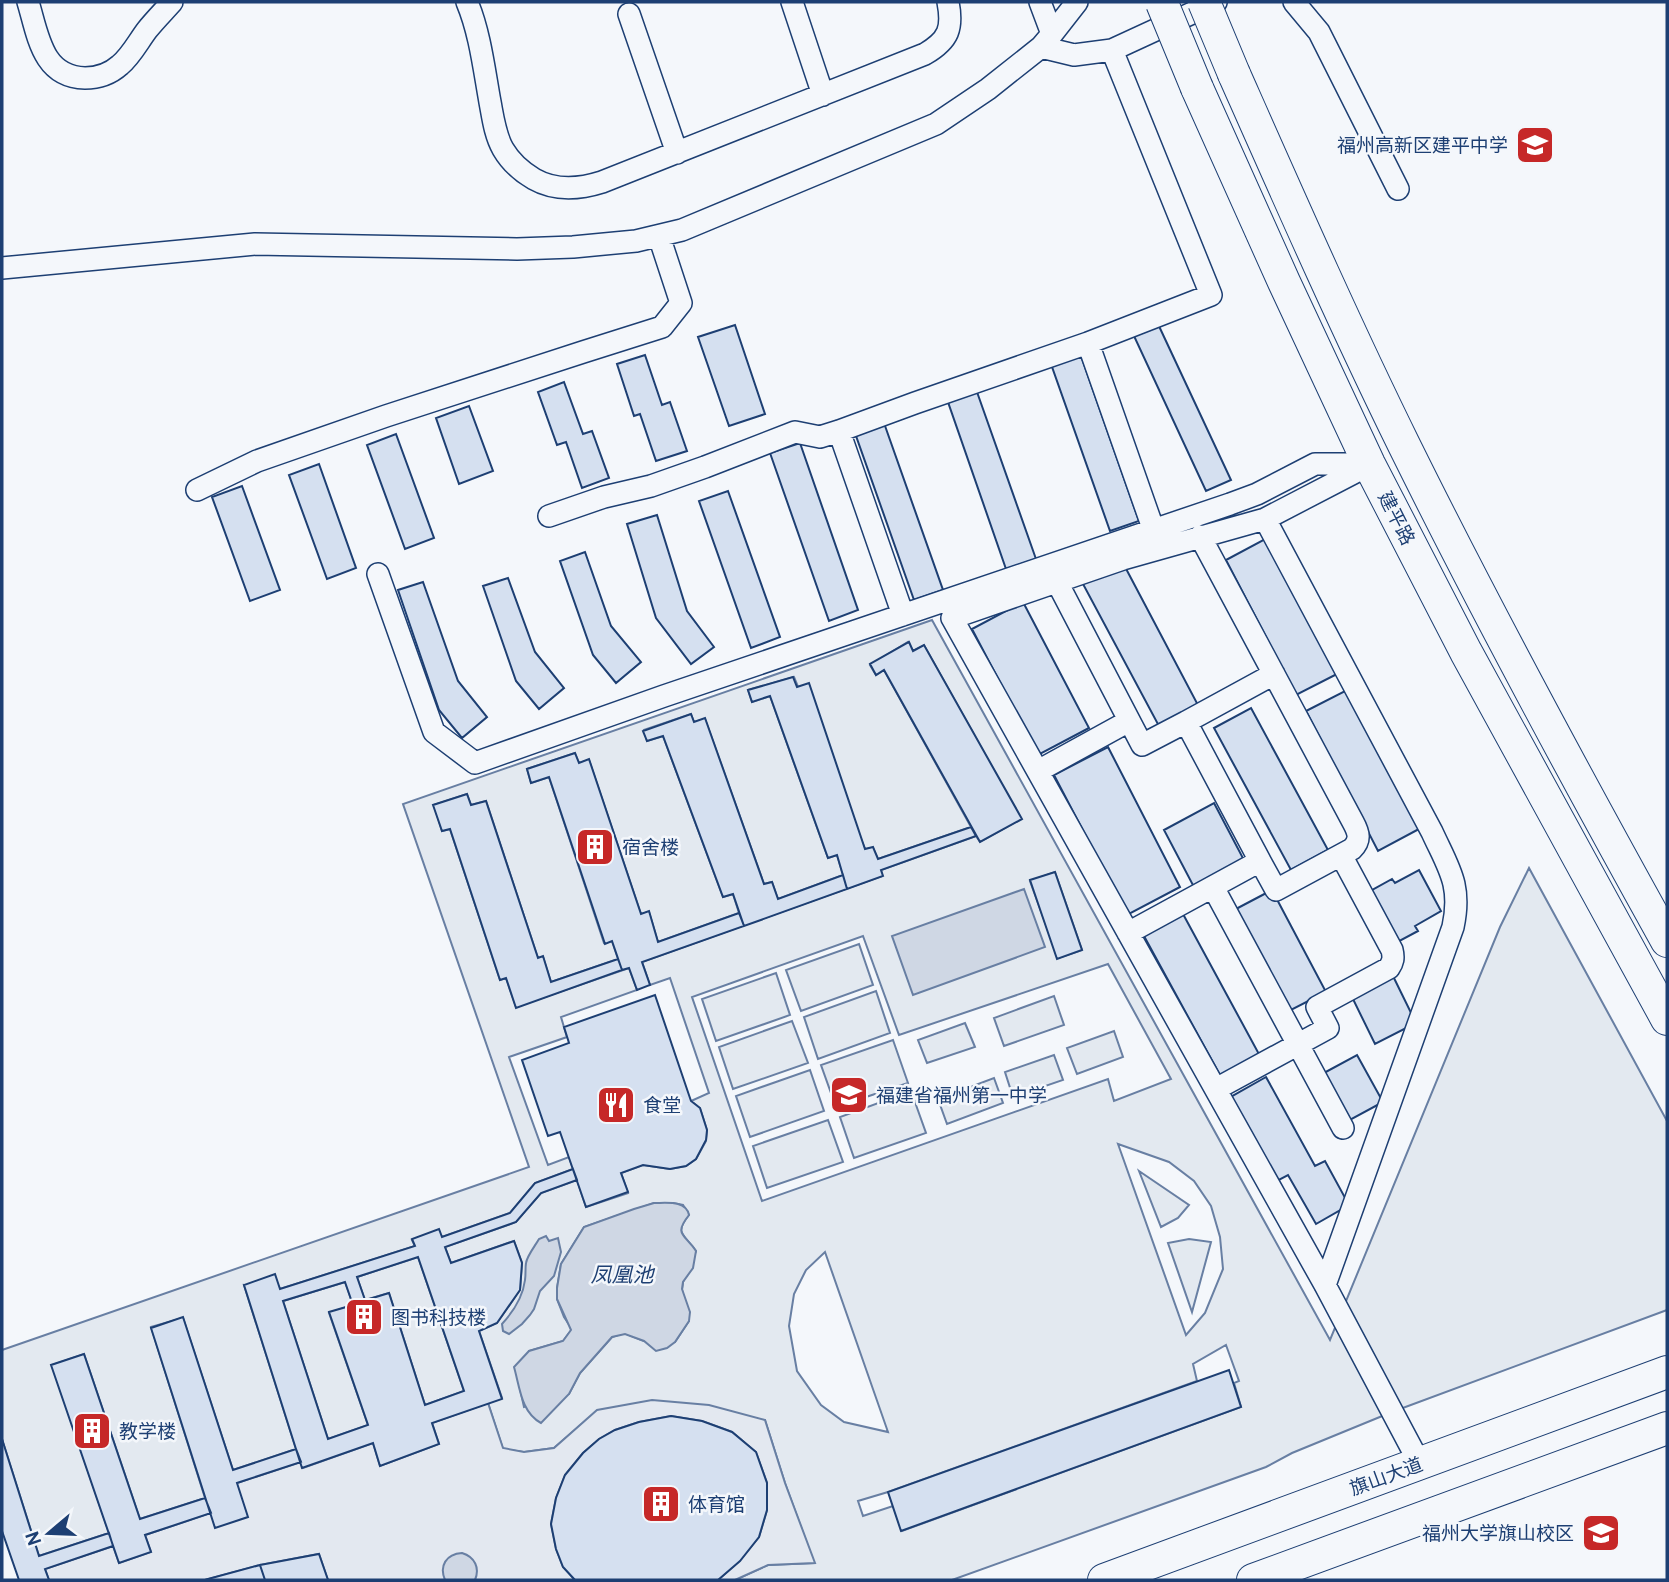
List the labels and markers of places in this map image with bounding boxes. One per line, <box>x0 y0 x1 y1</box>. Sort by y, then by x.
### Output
school or university icon: 福州高新区建平中学 <box>1514 124 1556 166</box>
place label: 福州高新区建平中学 <box>1337 135 1508 159</box>
building icon: 宿舍楼 <box>574 826 616 868</box>
place label: 宿舍楼 <box>622 837 679 861</box>
school or university icon: 福建省福州第一中学 <box>828 1074 870 1116</box>
restaurant icon: 食堂 <box>595 1084 637 1126</box>
place label: 福建省福州第一中学 <box>876 1085 1047 1109</box>
place label: 食堂 <box>643 1095 681 1119</box>
building icon: 图书科技楼 <box>343 1296 385 1338</box>
place label: 图书科技楼 <box>391 1307 486 1331</box>
building icon: 教学楼 <box>71 1410 113 1452</box>
place label: 教学楼 <box>119 1421 176 1445</box>
building icon: 体育馆 <box>640 1483 682 1525</box>
place label: 体育馆 <box>688 1494 745 1518</box>
school or university icon: 福州大学旗山校区 <box>1580 1512 1622 1554</box>
place label: 福州大学旗山校区 <box>1422 1523 1574 1547</box>

